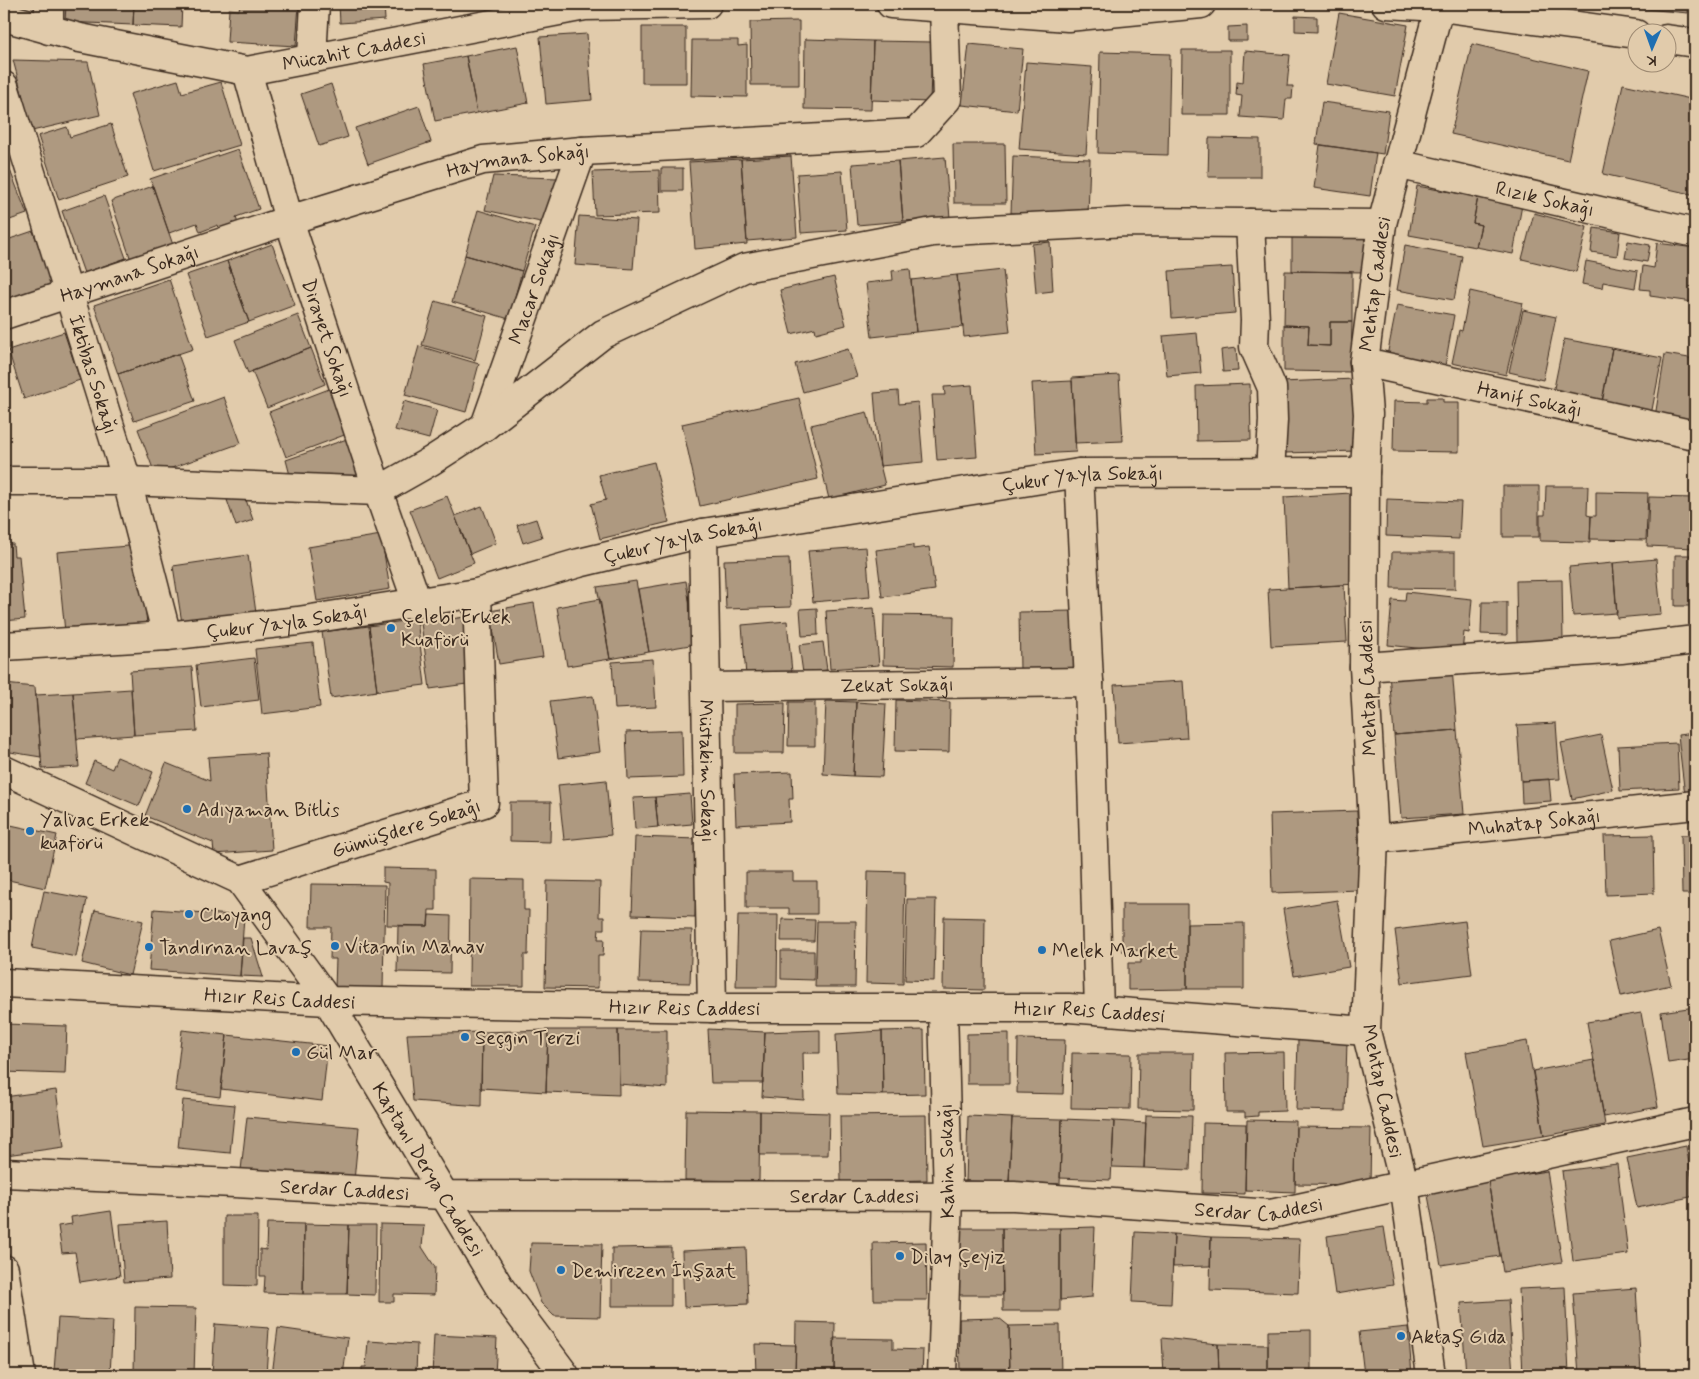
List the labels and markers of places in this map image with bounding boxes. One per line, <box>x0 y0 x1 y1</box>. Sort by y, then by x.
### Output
place label: Çelebi Erkek Kuaförü <box>401 604 511 654</box>
marker: Çelebi Erkek Kuaförü <box>385 622 397 634</box>
place label: Adıyaman Bitlis <box>197 797 340 824</box>
marker: Adıyaman Bitlis <box>181 803 193 815</box>
place label: Yalvac Erkek kuaförü <box>40 807 149 857</box>
marker: Yalvac Erkek kuaförü <box>24 825 36 837</box>
place label: Choyang <box>199 902 272 930</box>
marker: Choyang <box>183 908 195 920</box>
place label: Vitamin Manav <box>345 934 485 961</box>
place label: Tandırnan Lavaş <box>159 935 312 962</box>
place label: Melek Market <box>1052 938 1178 965</box>
marker: Vitamin Manav <box>329 940 341 952</box>
marker: Tandırnan Lavaş <box>143 941 155 953</box>
marker: Melek Market <box>1036 944 1048 956</box>
place label: Seçgin Terzi <box>475 1025 580 1052</box>
marker: Seçgin Terzi <box>459 1031 471 1043</box>
place label: Gül Mar <box>306 1040 377 1067</box>
marker: Gül Mar <box>290 1046 302 1058</box>
place label: Dilay Çeyiz <box>910 1244 1006 1271</box>
marker: Dilay Çeyiz <box>894 1250 906 1262</box>
place label: Demirezen İnşaat <box>571 1258 736 1285</box>
marker: Demirezen İnşaat <box>555 1264 567 1276</box>
place label: Aktaş Gıda <box>1411 1324 1507 1351</box>
marker: Aktaş Gıda <box>1395 1330 1407 1342</box>

